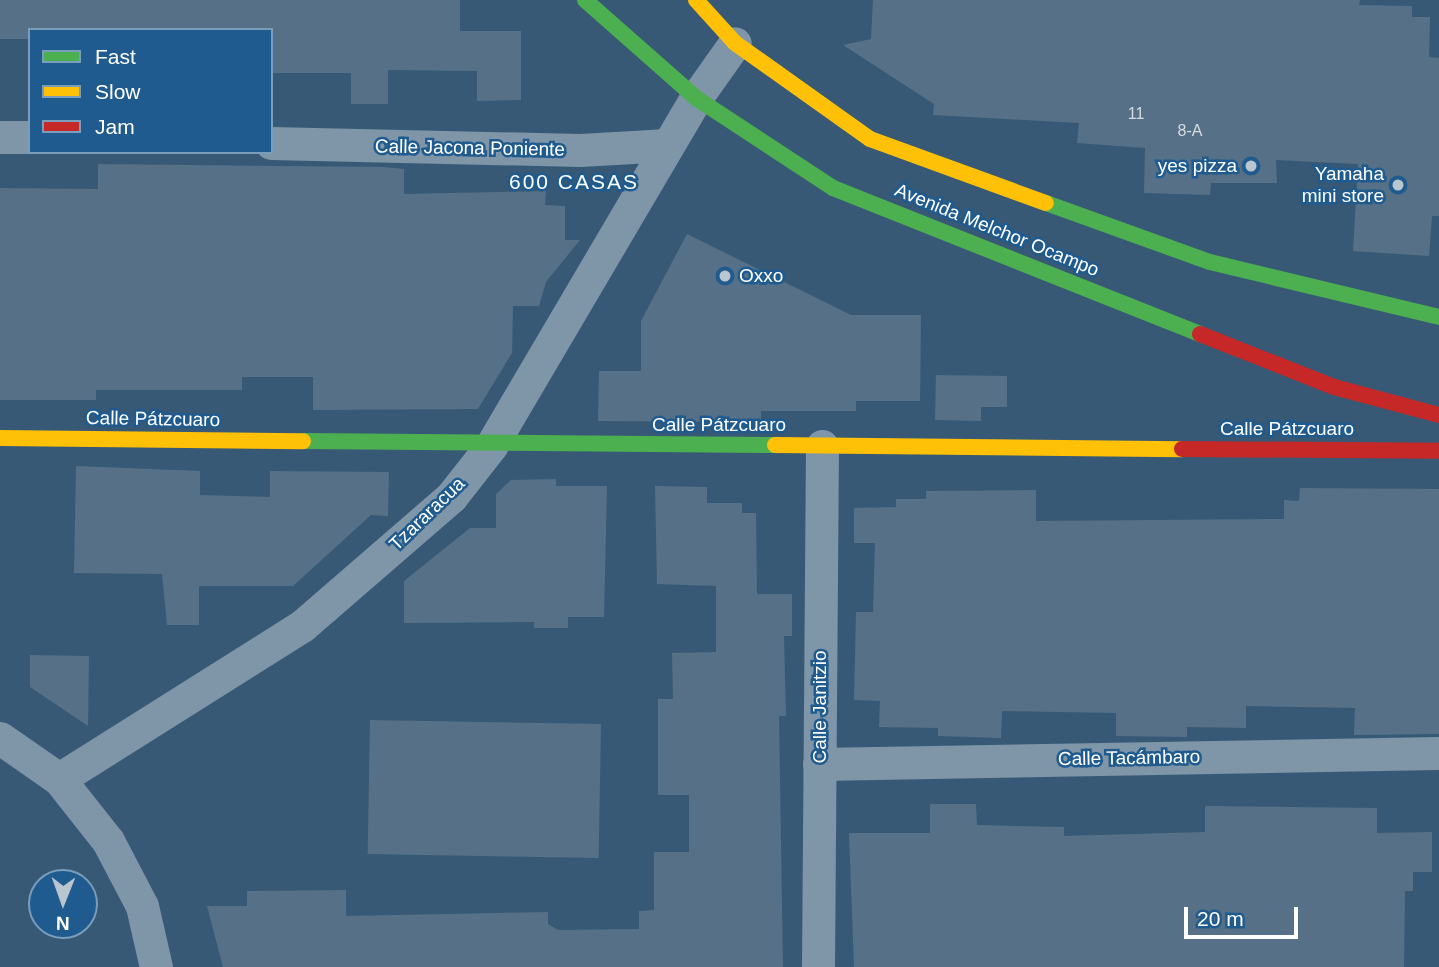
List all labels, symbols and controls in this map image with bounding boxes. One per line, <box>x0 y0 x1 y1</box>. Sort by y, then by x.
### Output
legend <box>28 28 273 154</box>
text: Fast <box>95 45 136 68</box>
text: Slow <box>95 80 141 103</box>
house number: 11 <box>1128 104 1144 124</box>
text: Jam <box>95 115 135 138</box>
house number: 8-A <box>1178 121 1202 141</box>
street label: Calle Jacona Poniente <box>375 135 565 161</box>
place label: yes pizza <box>1158 155 1237 177</box>
marker: yes pizza <box>1243 158 1259 174</box>
place label: Yamaha mini store <box>1302 163 1384 207</box>
district label: 600 CASAS <box>510 169 638 195</box>
marker: Yamaha mini store <box>1390 177 1406 193</box>
street label: Avenida Melchor Ocampo <box>892 179 1102 281</box>
place label: Oxxo <box>739 265 783 287</box>
marker: Oxxo <box>717 268 733 284</box>
street label: Calle Pátzcuaro <box>86 406 220 432</box>
street label: Calle Pátzcuaro <box>652 414 786 436</box>
street label: Calle Pátzcuaro <box>1220 418 1354 440</box>
street label: Tzararacua <box>385 472 469 556</box>
street label: Calle Janitzio <box>809 651 831 763</box>
street label: Calle Tacámbaro <box>1058 745 1200 771</box>
north arrow <box>28 869 98 939</box>
scale bar <box>1187 894 1301 938</box>
text: 20 m <box>1197 907 1244 930</box>
text: N <box>56 913 70 934</box>

